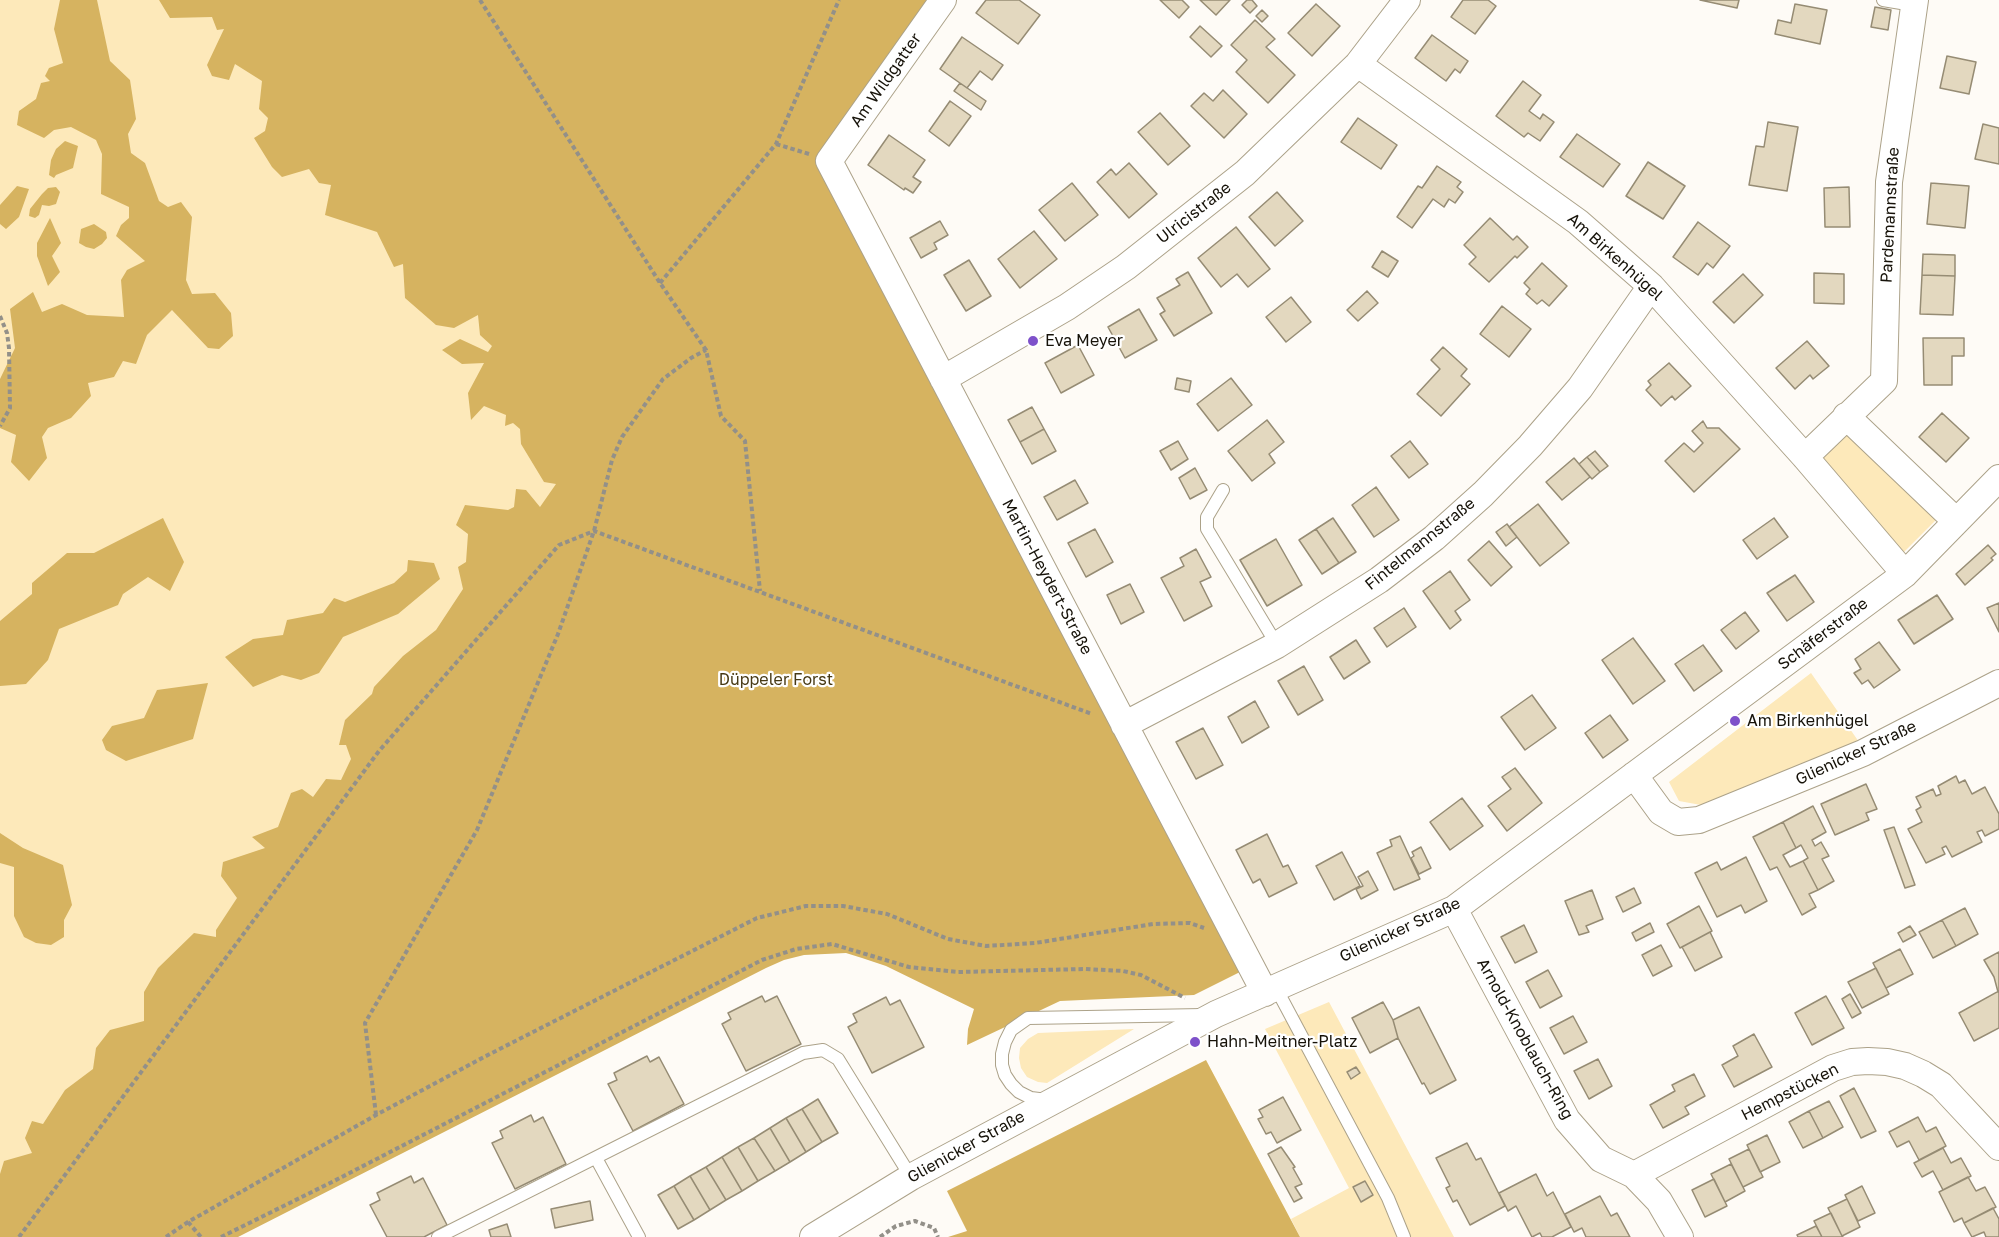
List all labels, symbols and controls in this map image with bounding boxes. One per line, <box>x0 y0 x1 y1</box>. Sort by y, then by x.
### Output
street label: Am Wildgatter <box>847 29 925 131</box>
street label: Pardemannstraße <box>1877 147 1903 283</box>
street label: Ulricistraße <box>1153 178 1235 248</box>
street label: Am Birkenhügel <box>1563 209 1667 305</box>
place label: Eva Meyer <box>1045 331 1123 351</box>
marker: Eva Meyer <box>1026 334 1040 348</box>
street label: Fintelmannstraße <box>1361 494 1479 594</box>
street label: Martin-Heydert-Straße <box>998 496 1096 658</box>
street label: Schäferstraße <box>1774 594 1872 674</box>
park label: Düppeler Forst <box>719 670 833 690</box>
place label: Am Birkenhügel <box>1747 711 1869 731</box>
marker: Am Birkenhügel <box>1728 714 1742 728</box>
street label: Glienicker Straße <box>1793 717 1919 789</box>
street label: Glienicker Straße <box>1337 894 1463 966</box>
street label: Arnold-Knoblauch-Ring <box>1473 955 1577 1123</box>
place label: Hahn-Meitner-Platz <box>1207 1032 1358 1052</box>
marker: Hahn-Meitner-Platz <box>1188 1035 1202 1049</box>
street label: Hempstücken <box>1738 1059 1842 1125</box>
street label: Glienicker Straße <box>904 1107 1028 1187</box>

